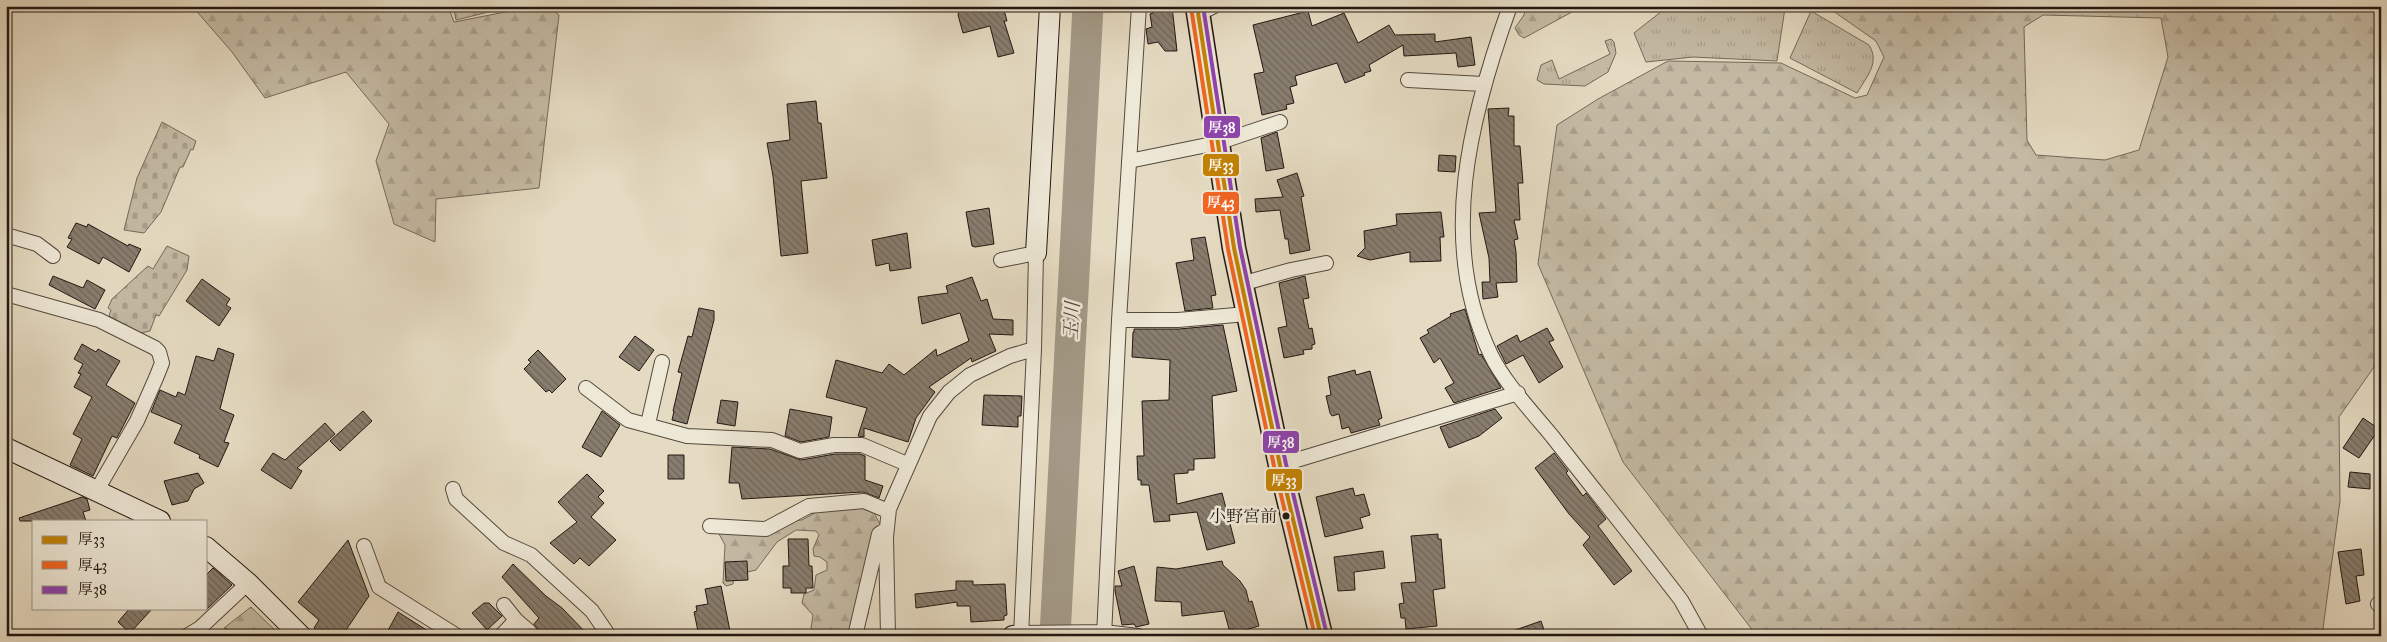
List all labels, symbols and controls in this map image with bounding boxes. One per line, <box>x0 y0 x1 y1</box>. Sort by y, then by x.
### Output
line badge: 厚38 <box>1203 115 1241 139</box>
text: 厚38 <box>1208 119 1236 137</box>
line badge: 厚33 <box>1202 153 1240 177</box>
text: 厚33 <box>1208 157 1234 175</box>
line badge: 厚43 <box>1202 191 1240 215</box>
text: 厚43 <box>1207 194 1235 212</box>
water label: 玉川 <box>1059 299 1084 341</box>
line badge: 厚38 <box>1262 430 1300 454</box>
text: 厚38 <box>1267 434 1295 452</box>
line badge: 厚33 <box>1265 468 1303 492</box>
text: 厚33 <box>1271 472 1297 490</box>
place label: 小野宮前 <box>1209 506 1277 527</box>
marker: 小野宮前 <box>1281 511 1291 521</box>
legend <box>32 520 208 610</box>
text: 厚33 <box>78 530 105 548</box>
text: 厚43 <box>78 556 107 574</box>
text: 厚38 <box>78 580 107 598</box>

